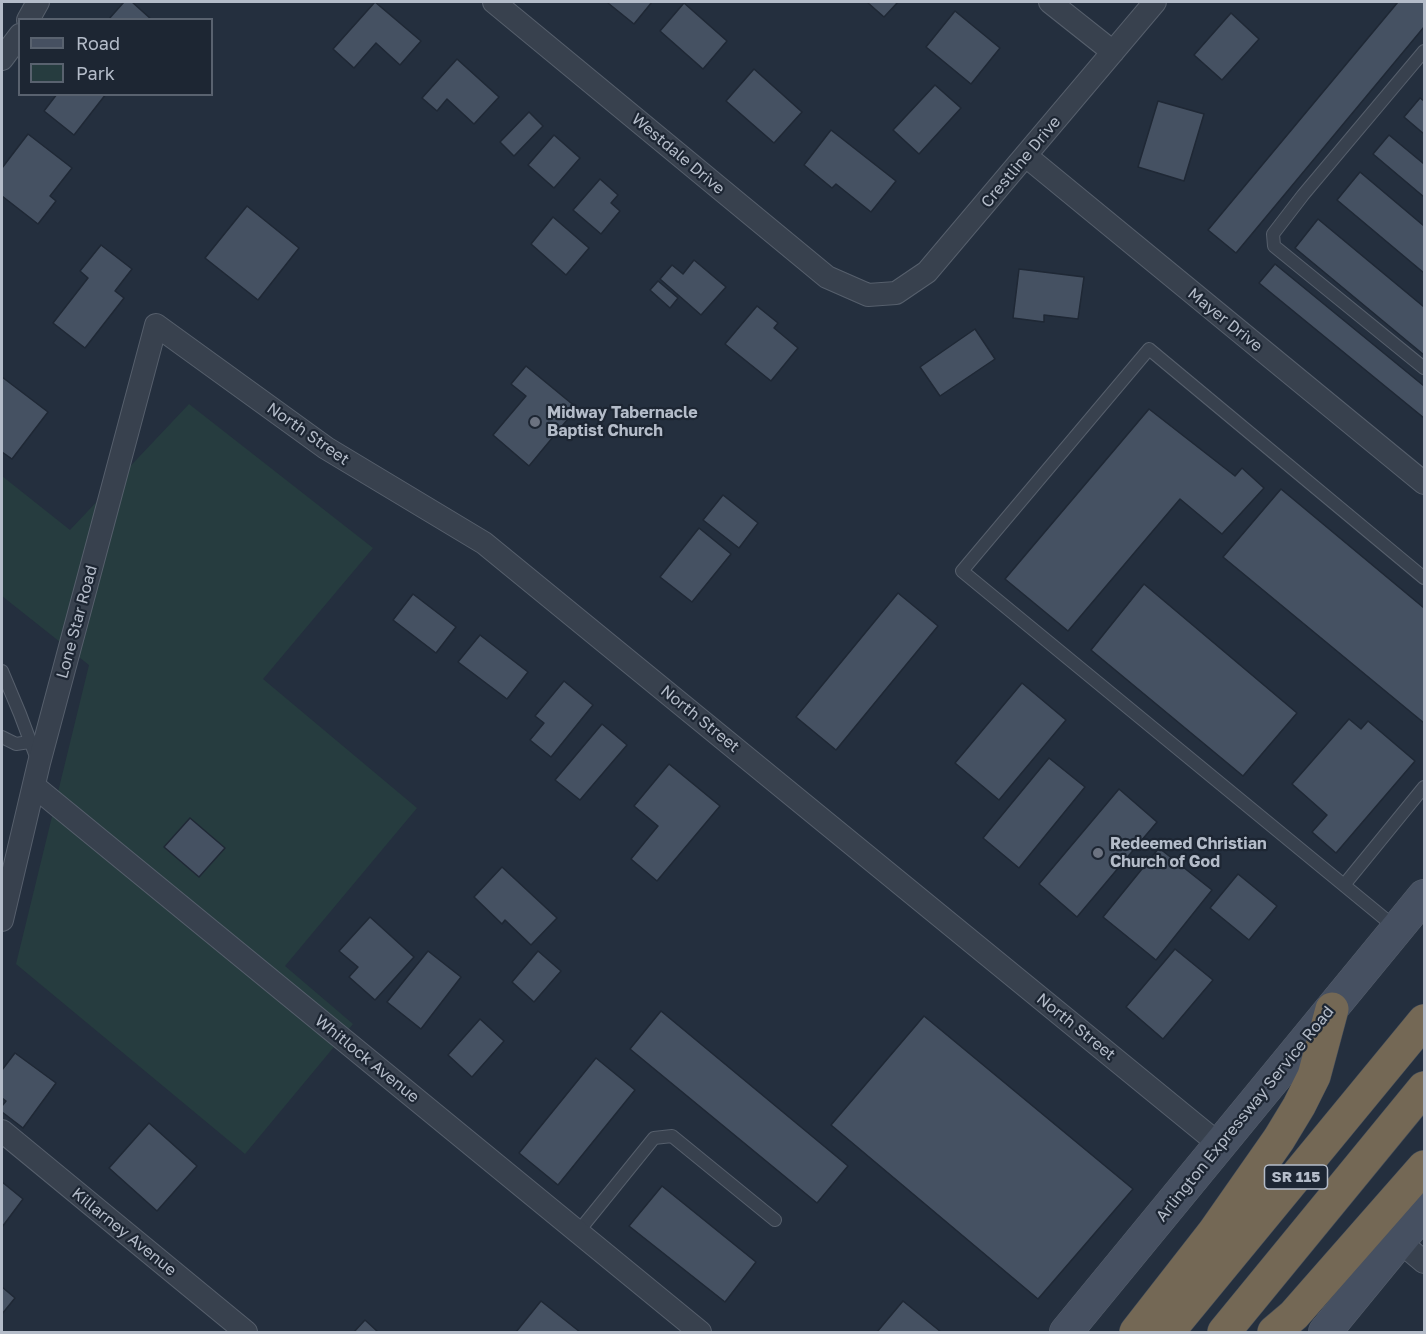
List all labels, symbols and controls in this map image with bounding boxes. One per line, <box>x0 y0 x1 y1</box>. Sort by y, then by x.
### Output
legend <box>18 18 213 96</box>
text: Road <box>76 32 120 54</box>
text: Park <box>76 62 115 84</box>
street label: Westdale Drive <box>628 109 728 199</box>
street label: Crestline Drive <box>977 112 1065 212</box>
street label: Mayer Drive <box>1184 284 1266 356</box>
street label: North Street <box>263 399 353 469</box>
place label: Midway Tabernacle Baptist Church <box>547 403 698 441</box>
marker: Midway Tabernacle Baptist Church <box>528 415 542 429</box>
street label: Lone Star Road <box>53 563 101 681</box>
street label: North Street <box>657 681 743 757</box>
place label: Redeemed Christian Church of God <box>1110 834 1267 872</box>
marker: Redeemed Christian Church of God <box>1091 846 1105 860</box>
street label: North Street <box>1033 989 1119 1065</box>
street label: Arlington Expressway Service Road <box>1152 1002 1338 1226</box>
street label: Whitlock Avenue <box>311 1011 423 1107</box>
road number: SR 115 <box>1264 1165 1328 1189</box>
street label: Killarney Avenue <box>68 1184 180 1280</box>

